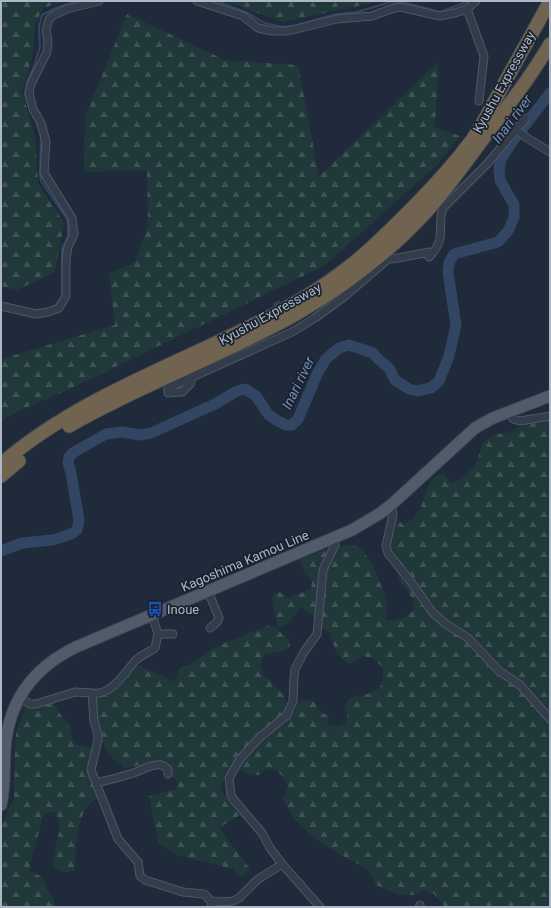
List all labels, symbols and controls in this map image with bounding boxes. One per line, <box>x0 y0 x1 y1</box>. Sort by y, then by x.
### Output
street label: Kyushu Expressway <box>470 28 538 136</box>
water label: Inari river <box>489 91 536 146</box>
street label: Kyushu Expressway <box>216 280 324 348</box>
water label: Inari river <box>279 354 318 412</box>
street label: Kagoshima Kamou Line <box>179 527 311 595</box>
bus stop icon: Inoue <box>146 600 164 618</box>
place label: Inoue <box>167 602 199 617</box>

